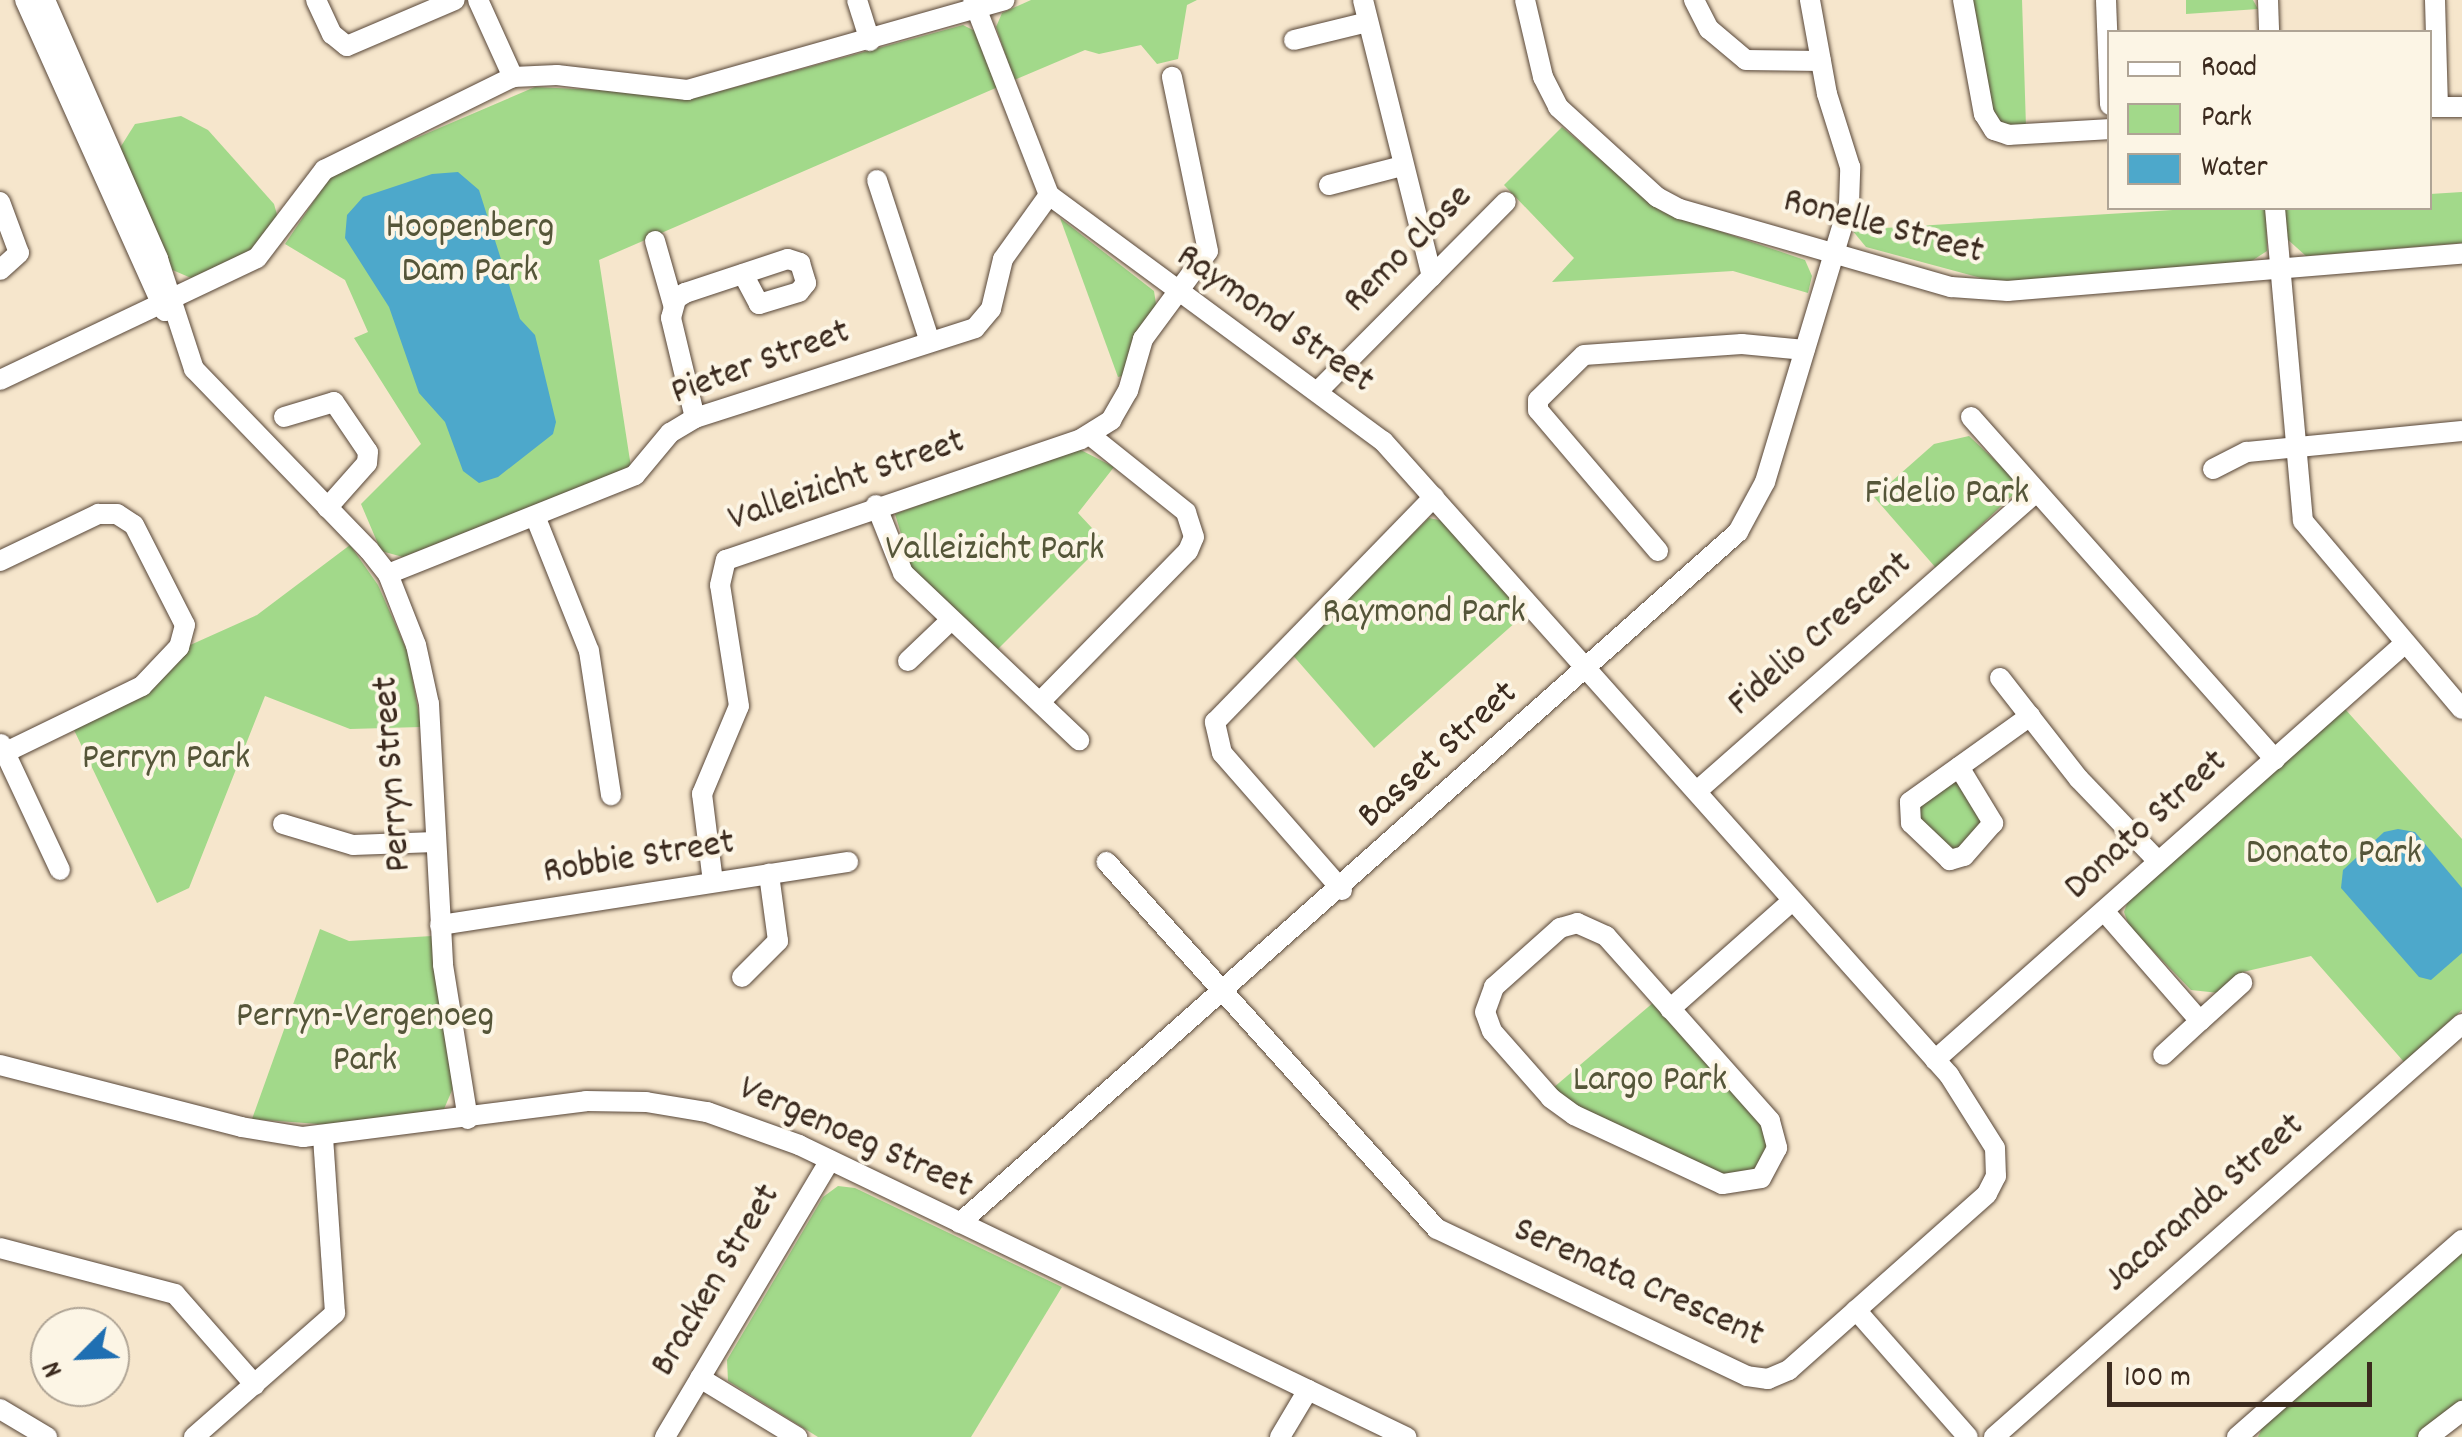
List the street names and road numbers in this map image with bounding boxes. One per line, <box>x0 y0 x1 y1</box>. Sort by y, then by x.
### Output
street label: Remo Close <box>1335 176 1483 324</box>
street label: Ronelle Street <box>1778 179 1988 277</box>
street label: Raymond Street <box>1166 235 1382 405</box>
street label: Pieter Street <box>665 311 857 417</box>
street label: Valleizicht Street <box>723 420 971 544</box>
street label: Fidelio Crescent <box>1720 543 1922 727</box>
street label: Basset Street <box>1350 672 1528 840</box>
street label: Perryn Street <box>364 675 424 873</box>
street label: Donato Street <box>2056 741 2238 911</box>
street label: Robbie Street <box>540 821 738 897</box>
street label: Vergenoeg Street <box>731 1067 979 1211</box>
street label: Jacaranda Street <box>2095 1104 2315 1304</box>
street label: Bracken Street <box>642 1177 792 1385</box>
street label: Serenata Crescent <box>1506 1208 1770 1360</box>

